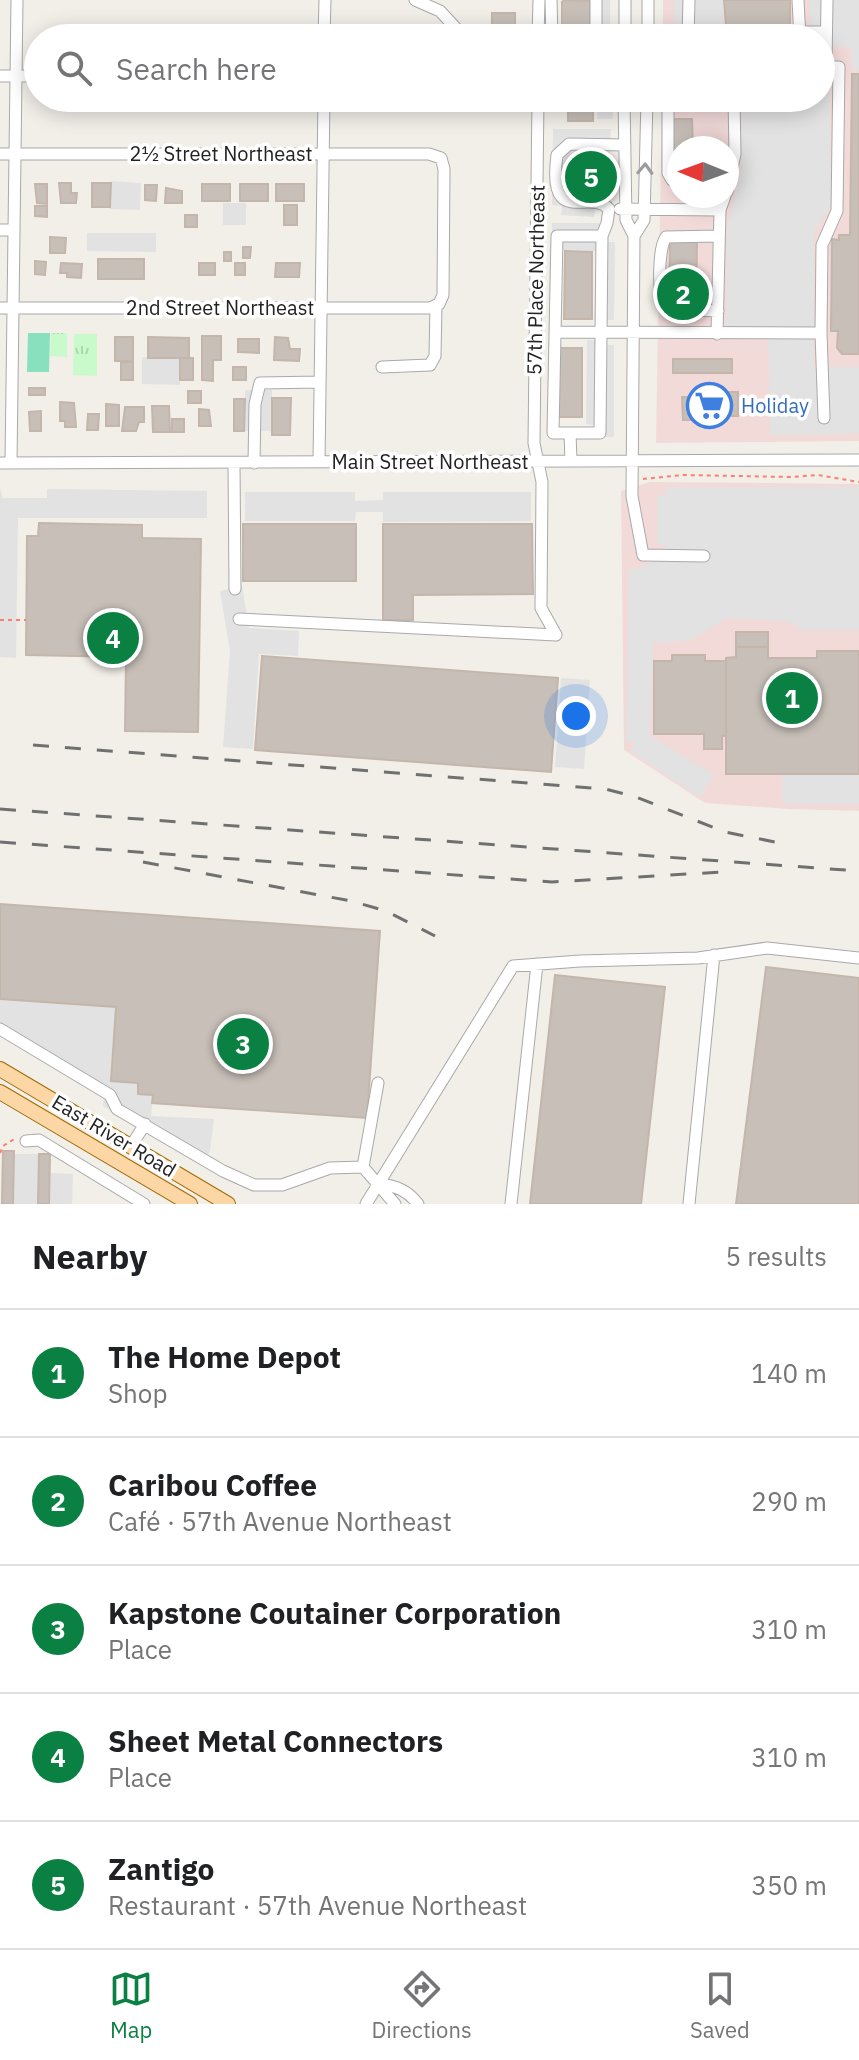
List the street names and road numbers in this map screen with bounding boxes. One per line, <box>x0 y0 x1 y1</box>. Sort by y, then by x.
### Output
street label: 2½ Street Northeast <box>129 140 313 167</box>
street label: 57th Place Northeast <box>520 185 551 375</box>
street label: 2nd Street Northeast <box>126 294 314 321</box>
street label: Main Street Northeast <box>332 448 529 475</box>
street label: East River Road <box>47 1088 181 1183</box>

